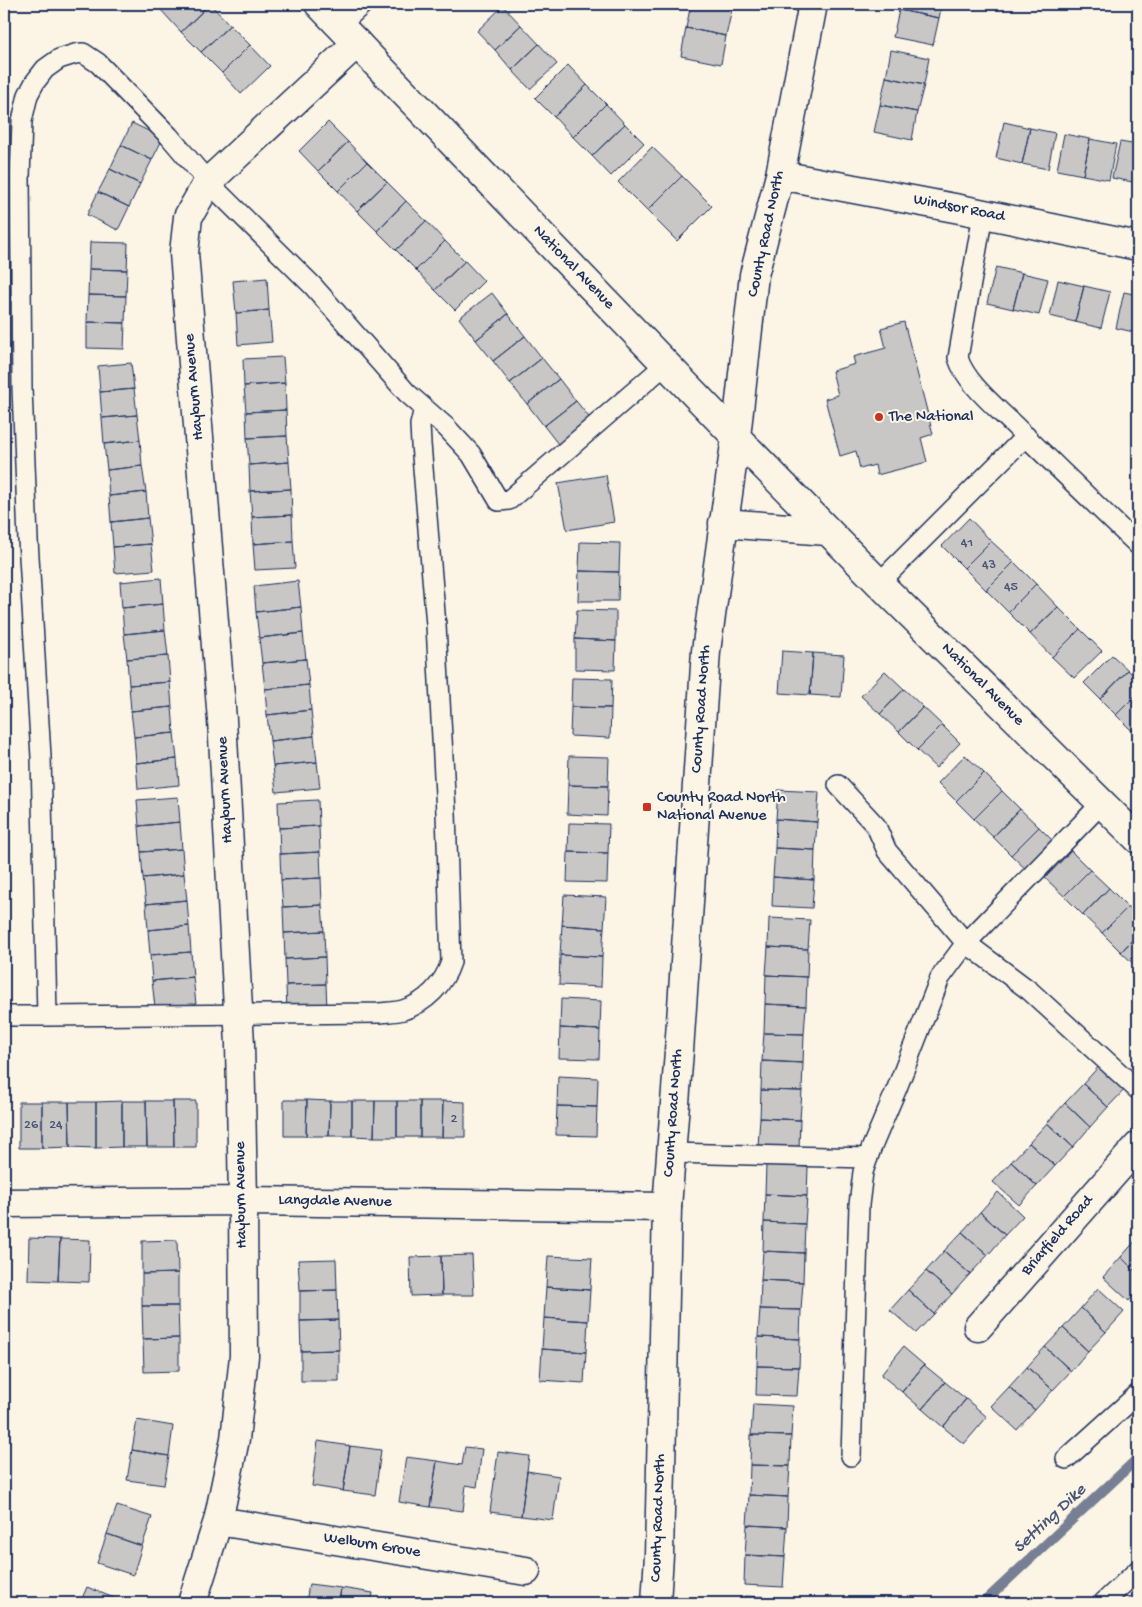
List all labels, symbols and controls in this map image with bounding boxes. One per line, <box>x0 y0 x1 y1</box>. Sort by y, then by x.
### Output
street label: County Road North <box>744 169 790 299</box>
street label: Windsor Road <box>912 191 1008 227</box>
street label: National Avenue <box>528 222 618 315</box>
street label: Hayburn Avenue <box>181 332 209 441</box>
place label: The National <box>888 408 973 427</box>
marker: The National <box>873 411 885 423</box>
house number: 41 <box>961 535 973 552</box>
house number: 43 <box>982 557 996 574</box>
house number: 45 <box>1004 579 1018 596</box>
street label: National Avenue <box>937 640 1028 731</box>
street label: County Road North <box>688 644 716 774</box>
street label: Hayburn Avenue <box>214 735 238 844</box>
place label: County Road North National Avenue <box>657 789 786 826</box>
marker: County Road North National Avenue <box>641 801 653 813</box>
street label: County Road North <box>660 1048 688 1178</box>
house number: 2 <box>451 1111 458 1128</box>
house number: 26 <box>24 1117 39 1134</box>
house number: 24 <box>49 1117 63 1134</box>
street label: Hayburn Avenue <box>232 1141 252 1249</box>
street label: Briarfield Road <box>1017 1191 1099 1281</box>
street label: Langdale Avenue <box>278 1192 393 1213</box>
street label: County Road North <box>647 1453 671 1583</box>
water label: Setting Dike <box>1009 1479 1091 1558</box>
street label: Welburn Grove <box>322 1529 423 1563</box>

